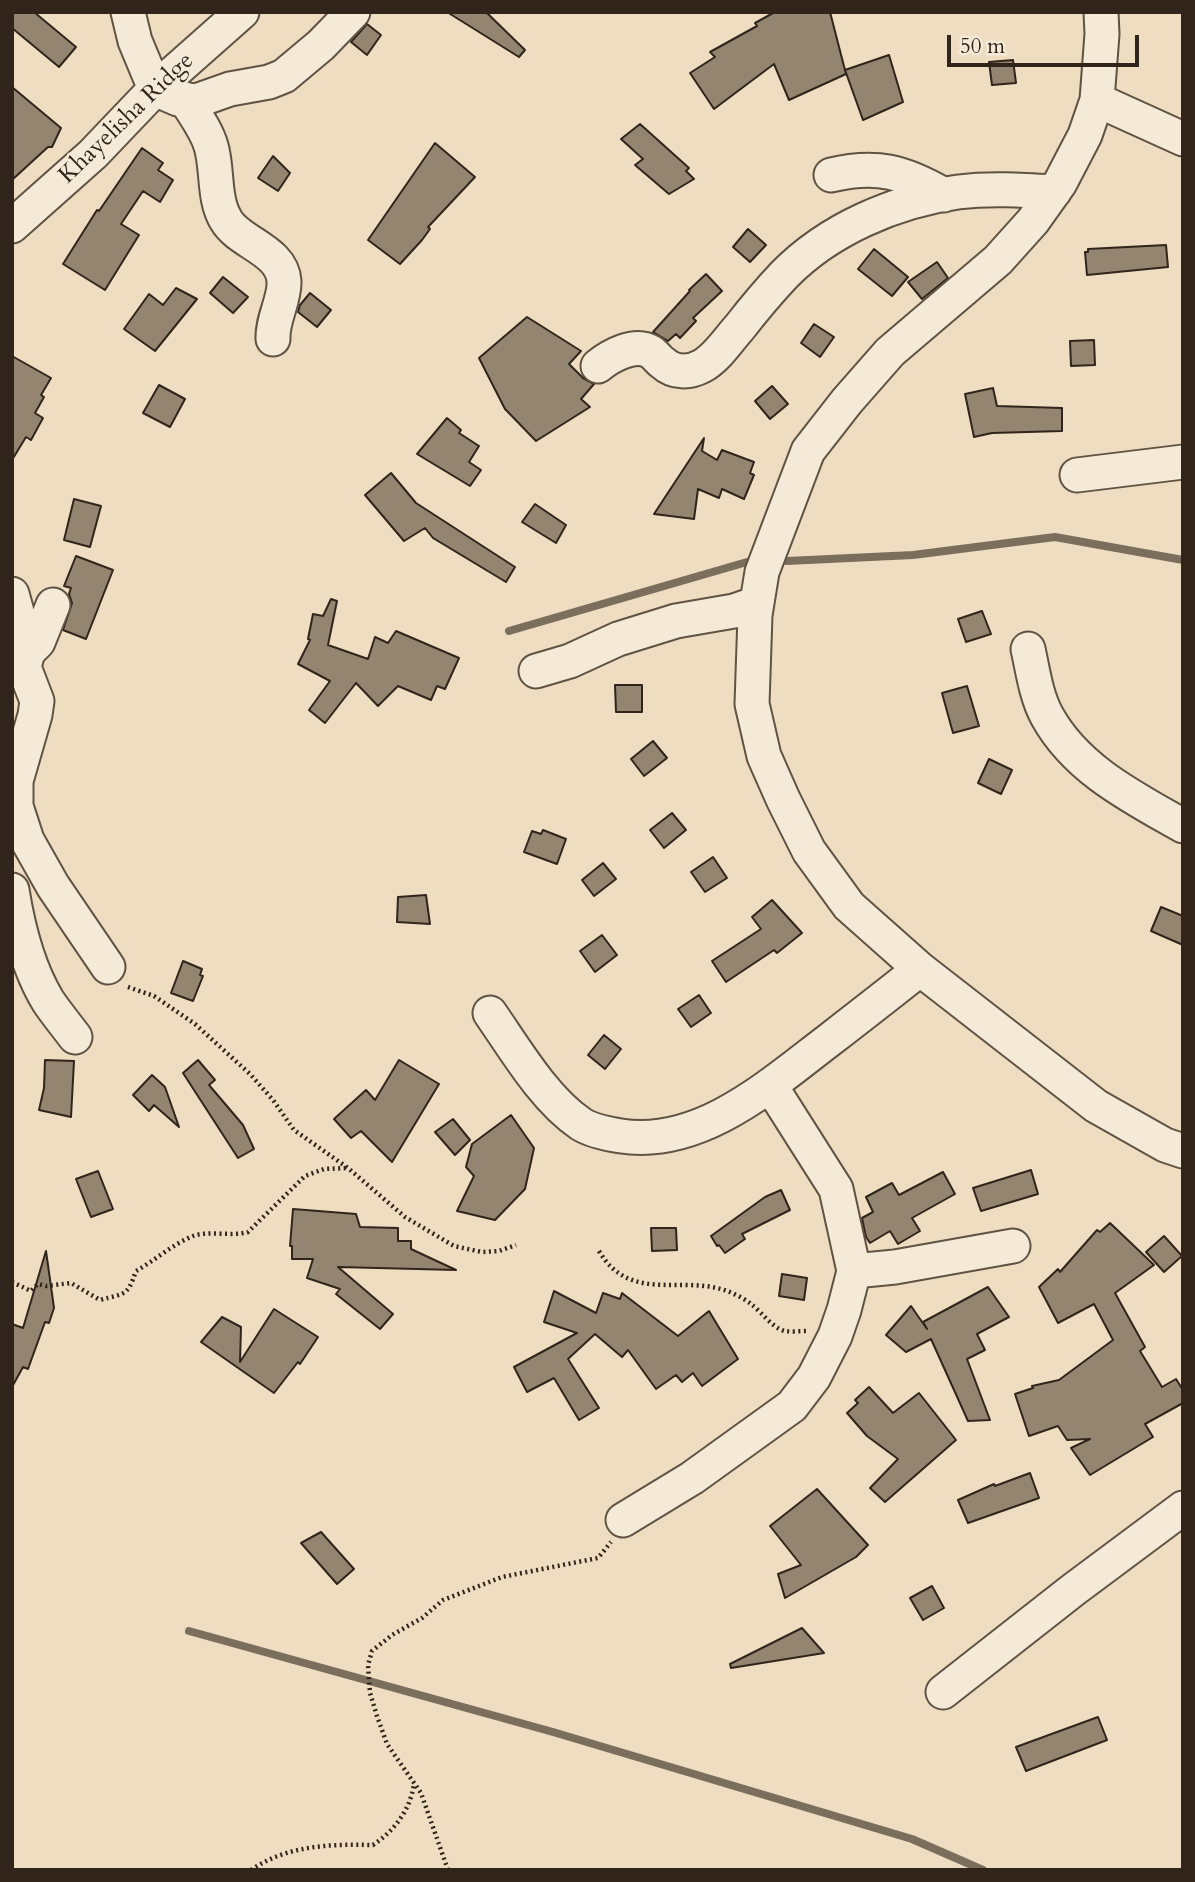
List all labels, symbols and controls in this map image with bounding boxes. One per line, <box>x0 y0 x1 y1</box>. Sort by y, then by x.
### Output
scale bar <box>950 21 1142 65</box>
text: 50 m <box>960 32 1005 61</box>
street label: Khayelisha Ridge <box>54 47 200 191</box>

